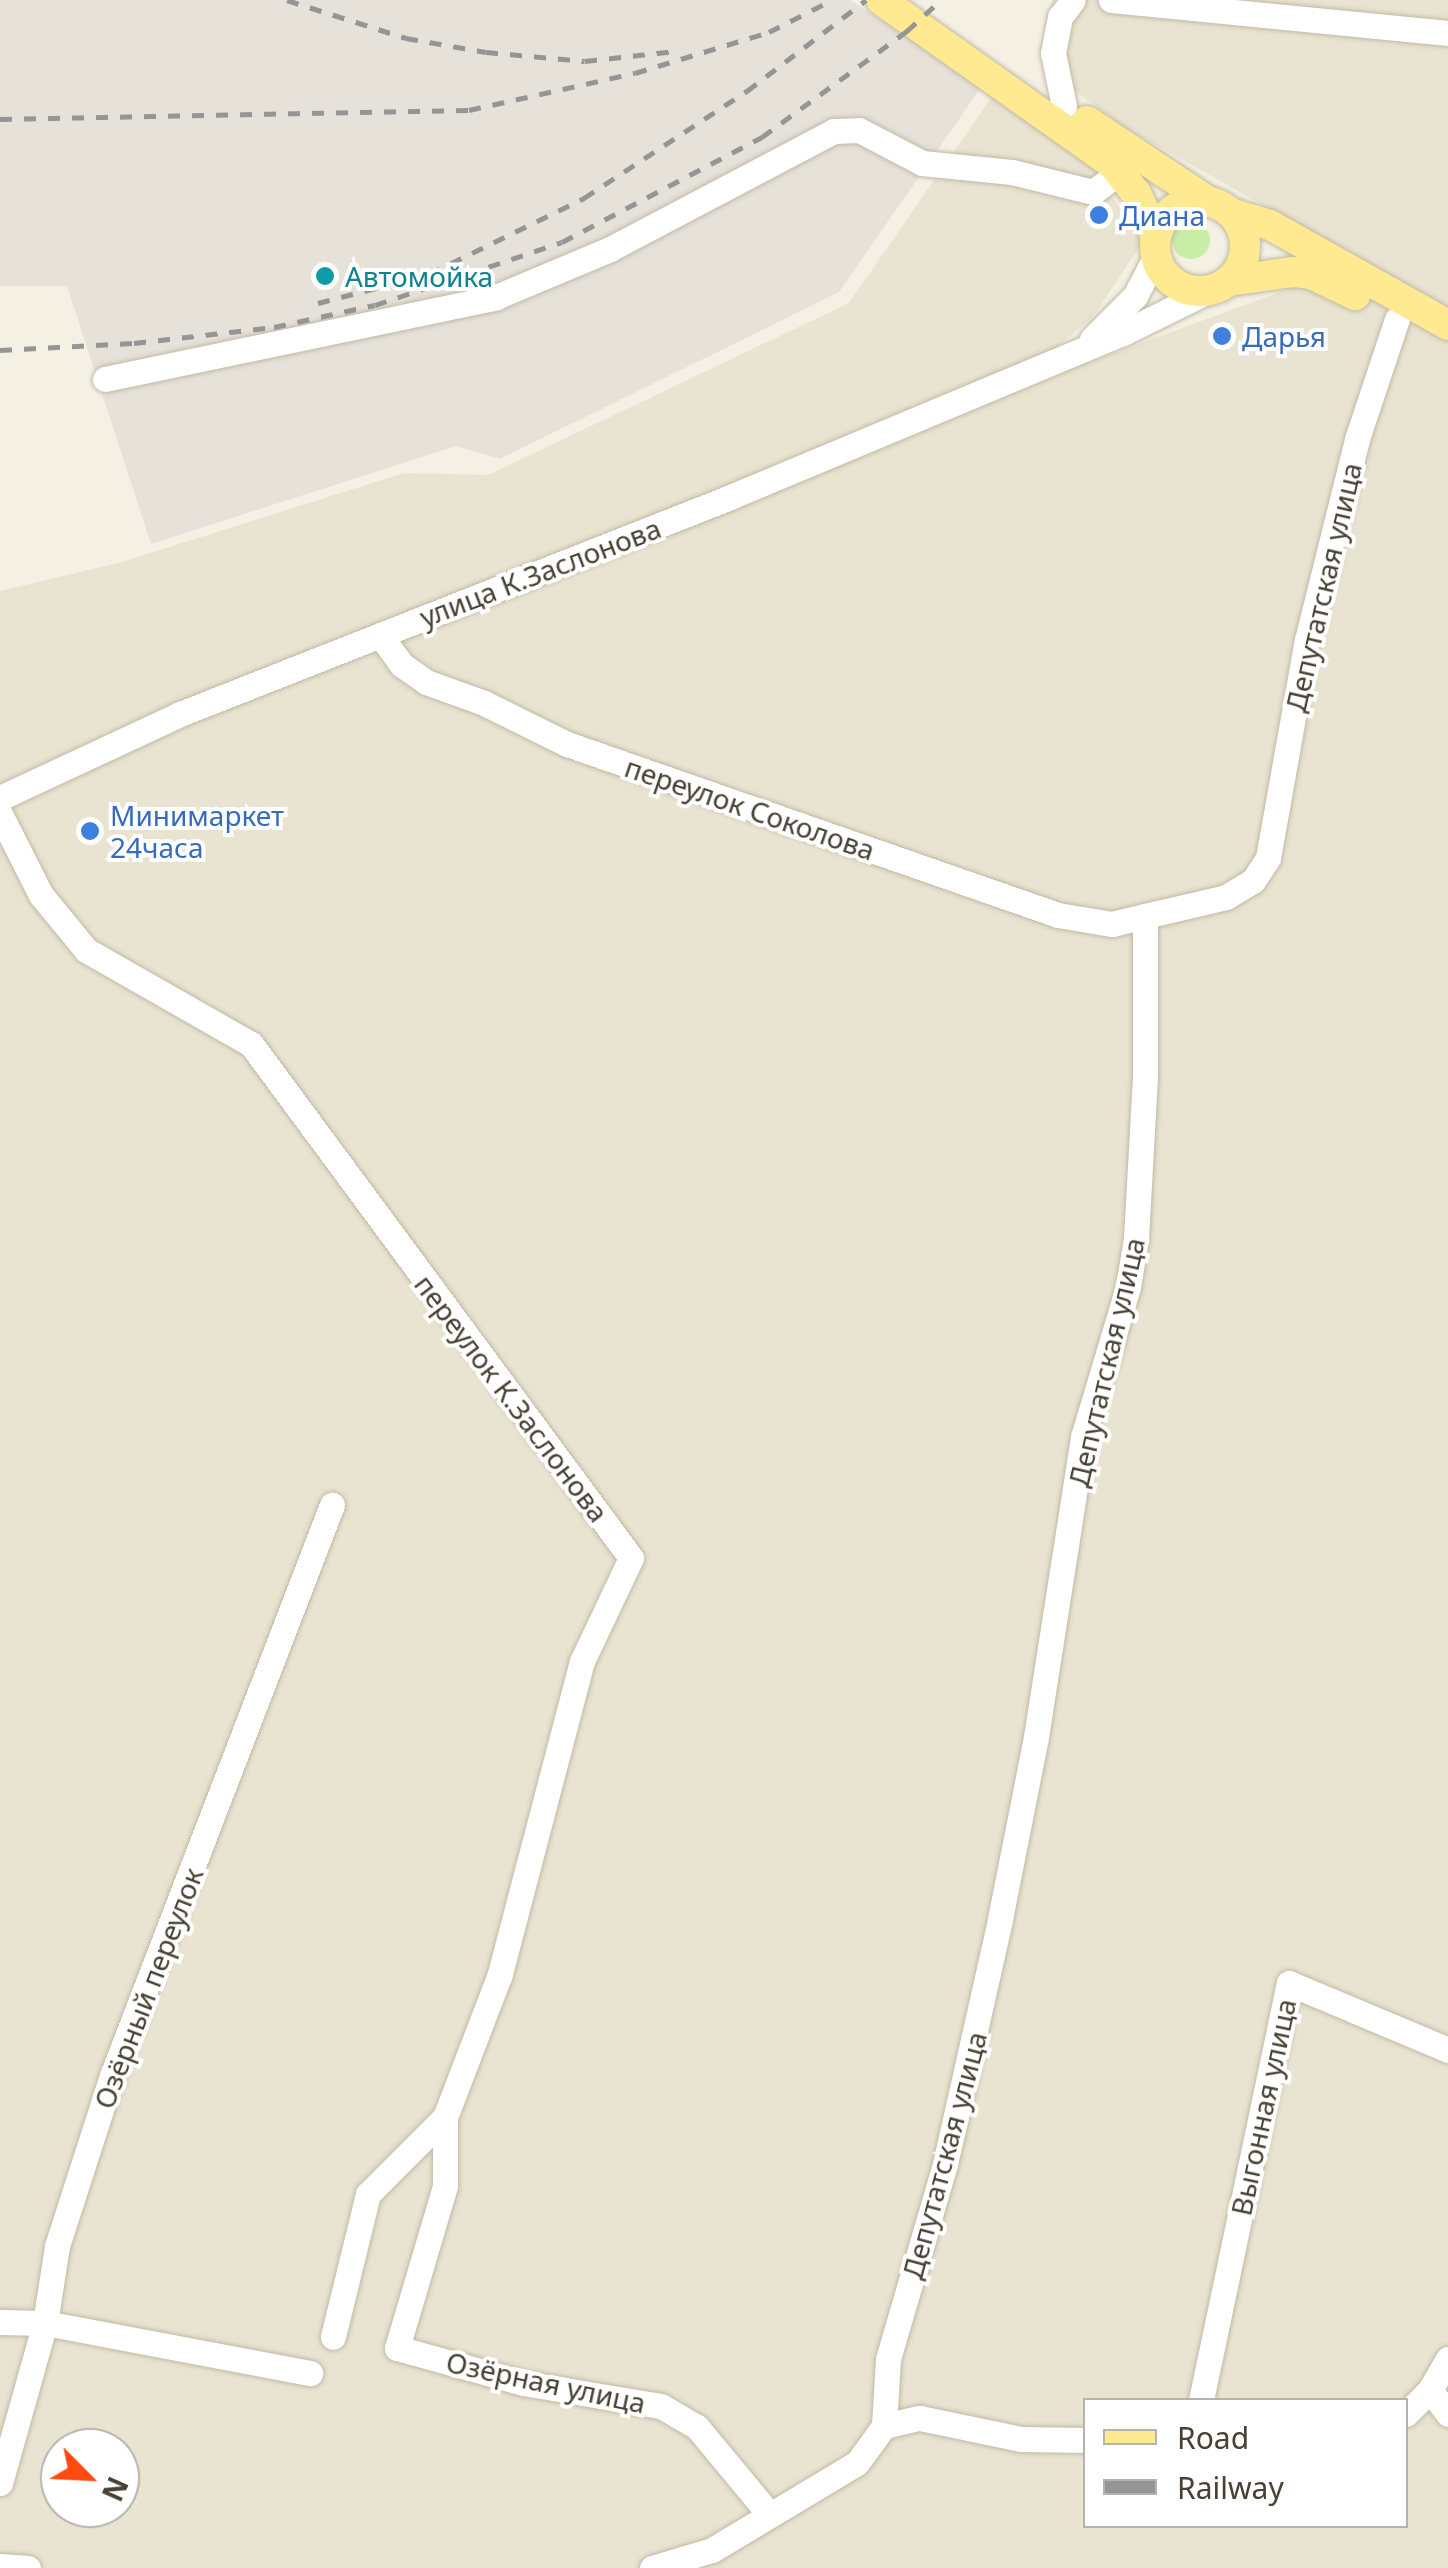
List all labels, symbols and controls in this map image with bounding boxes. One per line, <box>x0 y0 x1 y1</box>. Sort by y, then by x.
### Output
place label: Диана <box>1119 198 1205 232</box>
marker: Диана <box>1088 204 1110 226</box>
place label: Автомойка <box>345 259 493 293</box>
marker: Автомойка <box>314 265 336 287</box>
place label: Дарья <box>1242 319 1326 353</box>
marker: Дарья <box>1211 325 1233 347</box>
street label: Депутатская улица <box>1278 459 1368 715</box>
street label: улица К.Заслонова <box>415 511 665 633</box>
street label: переулок Соколова <box>621 749 879 867</box>
place label: Минимаркет 24часа <box>110 798 284 864</box>
marker: Минимаркет 24часа <box>79 820 101 842</box>
street label: Депутатская улица <box>1061 1234 1151 1490</box>
street label: переулок К.Заслонова <box>408 1268 616 1528</box>
street label: Озёрный переулок <box>87 1863 209 2113</box>
street label: Выгонная улица <box>1224 1996 1302 2218</box>
street label: Депутатская улица <box>895 2028 993 2282</box>
street label: Озёрная улица <box>443 2344 649 2420</box>
legend <box>1083 2398 1408 2528</box>
text: Road <box>1177 2417 1249 2458</box>
north arrow <box>40 2428 140 2528</box>
text: Railway <box>1177 2467 1284 2508</box>
text: N <box>94 2471 138 2508</box>

